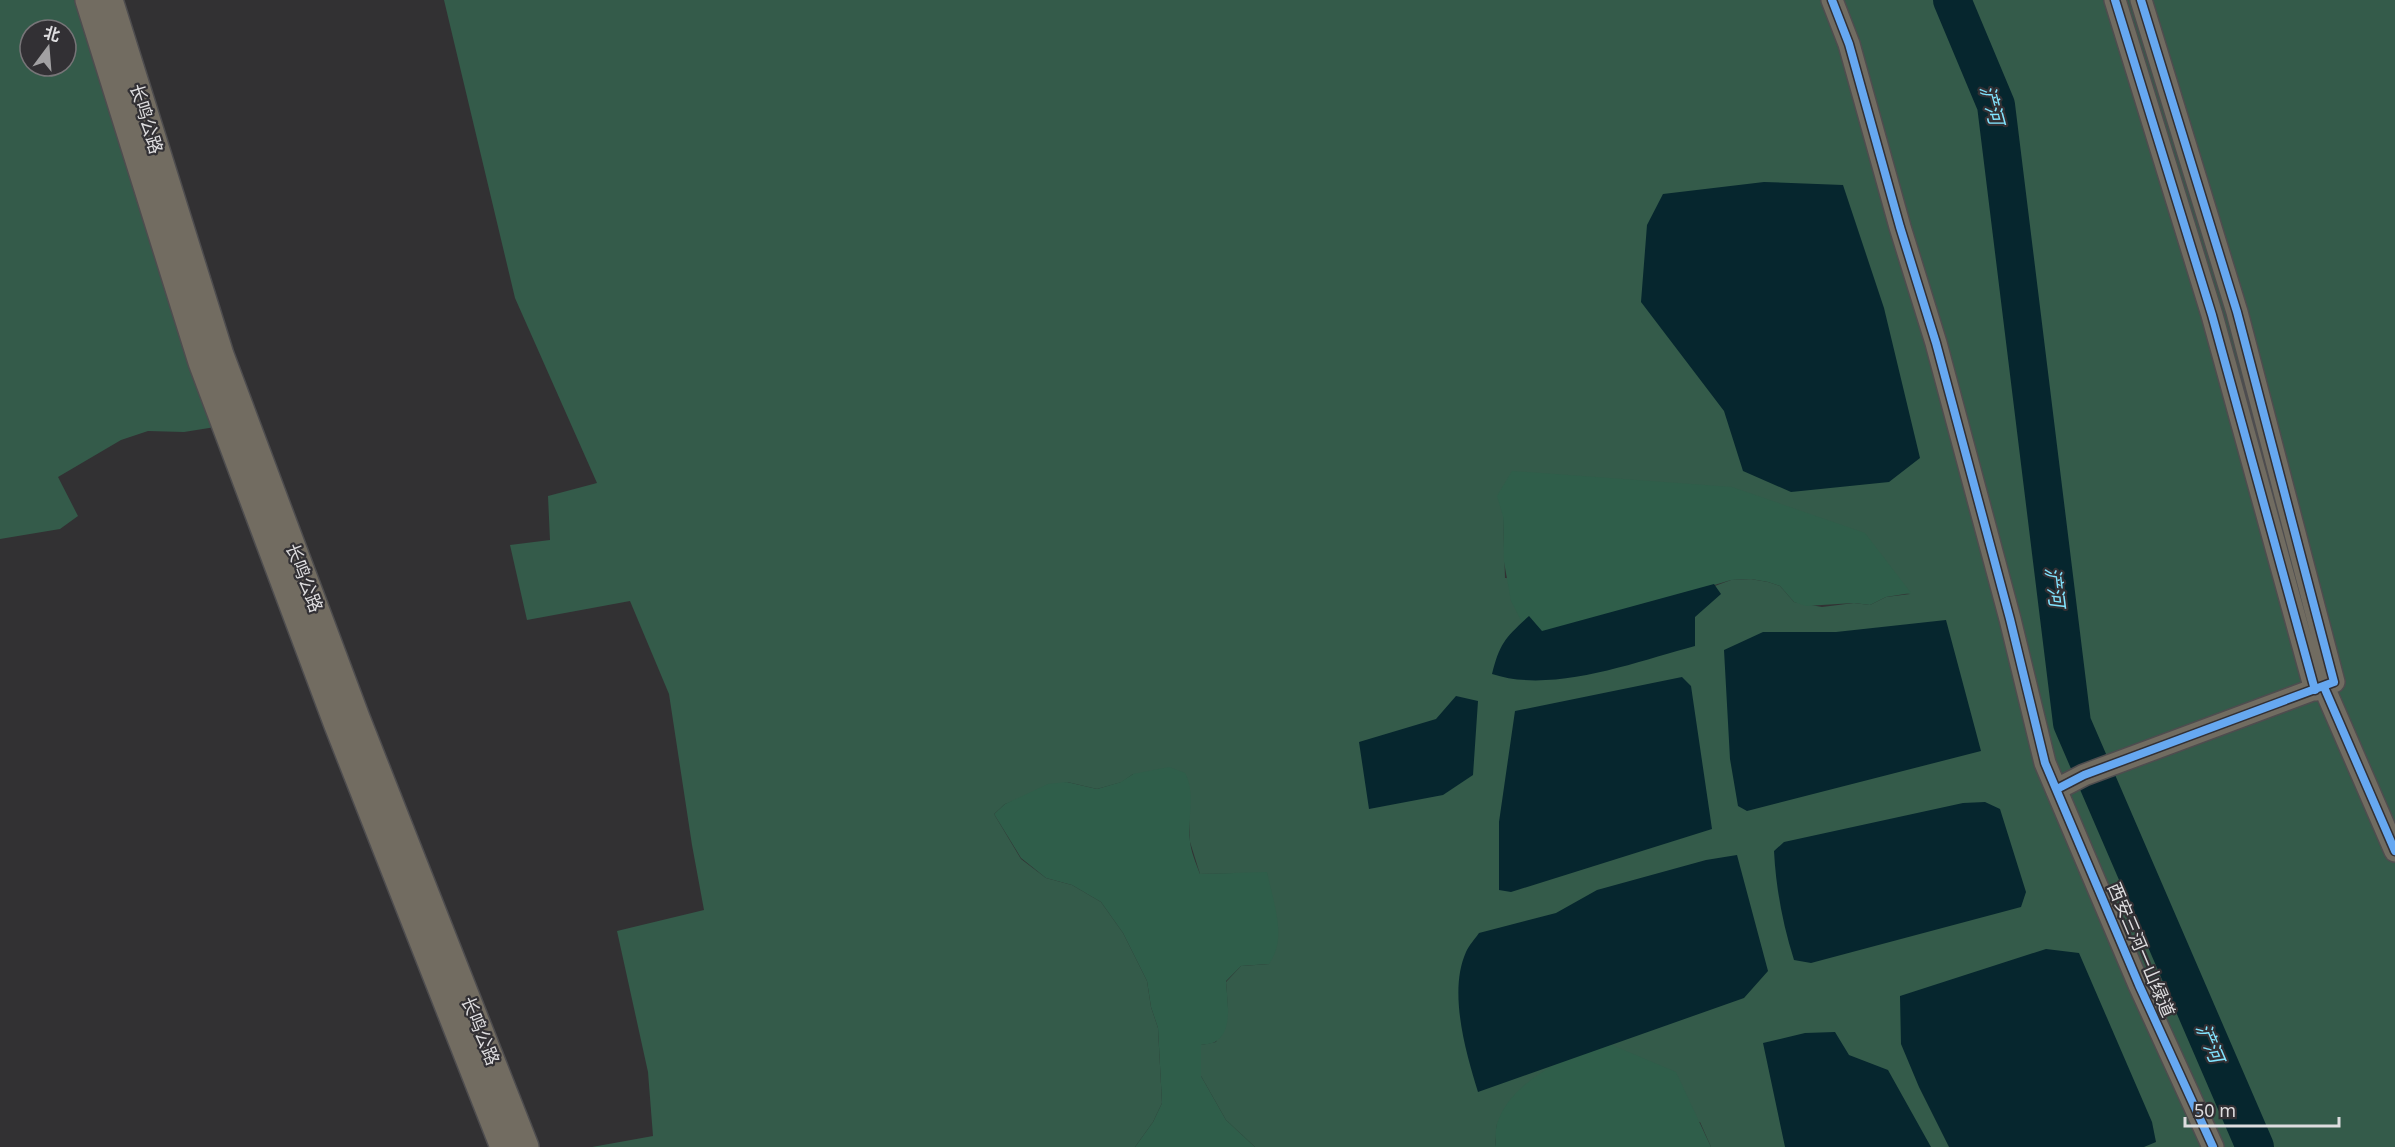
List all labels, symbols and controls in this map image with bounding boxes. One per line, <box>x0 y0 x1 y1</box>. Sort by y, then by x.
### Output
north arrow <box>18 18 78 78</box>
text: 北 <box>41 21 63 46</box>
street label: 长鸣公路 <box>125 81 169 157</box>
water label: 浐河 <box>1974 82 2012 132</box>
street label: 长鸣公路 <box>281 540 329 616</box>
water label: 浐河 <box>2040 565 2072 612</box>
street label: 西安三河一山绿道 <box>2103 879 2181 1021</box>
street label: 长鸣公路 <box>456 993 506 1068</box>
water label: 浐河 <box>2190 1019 2232 1070</box>
scale bar <box>2185 1090 2340 1128</box>
text: 50 m <box>2194 1098 2236 1122</box>

